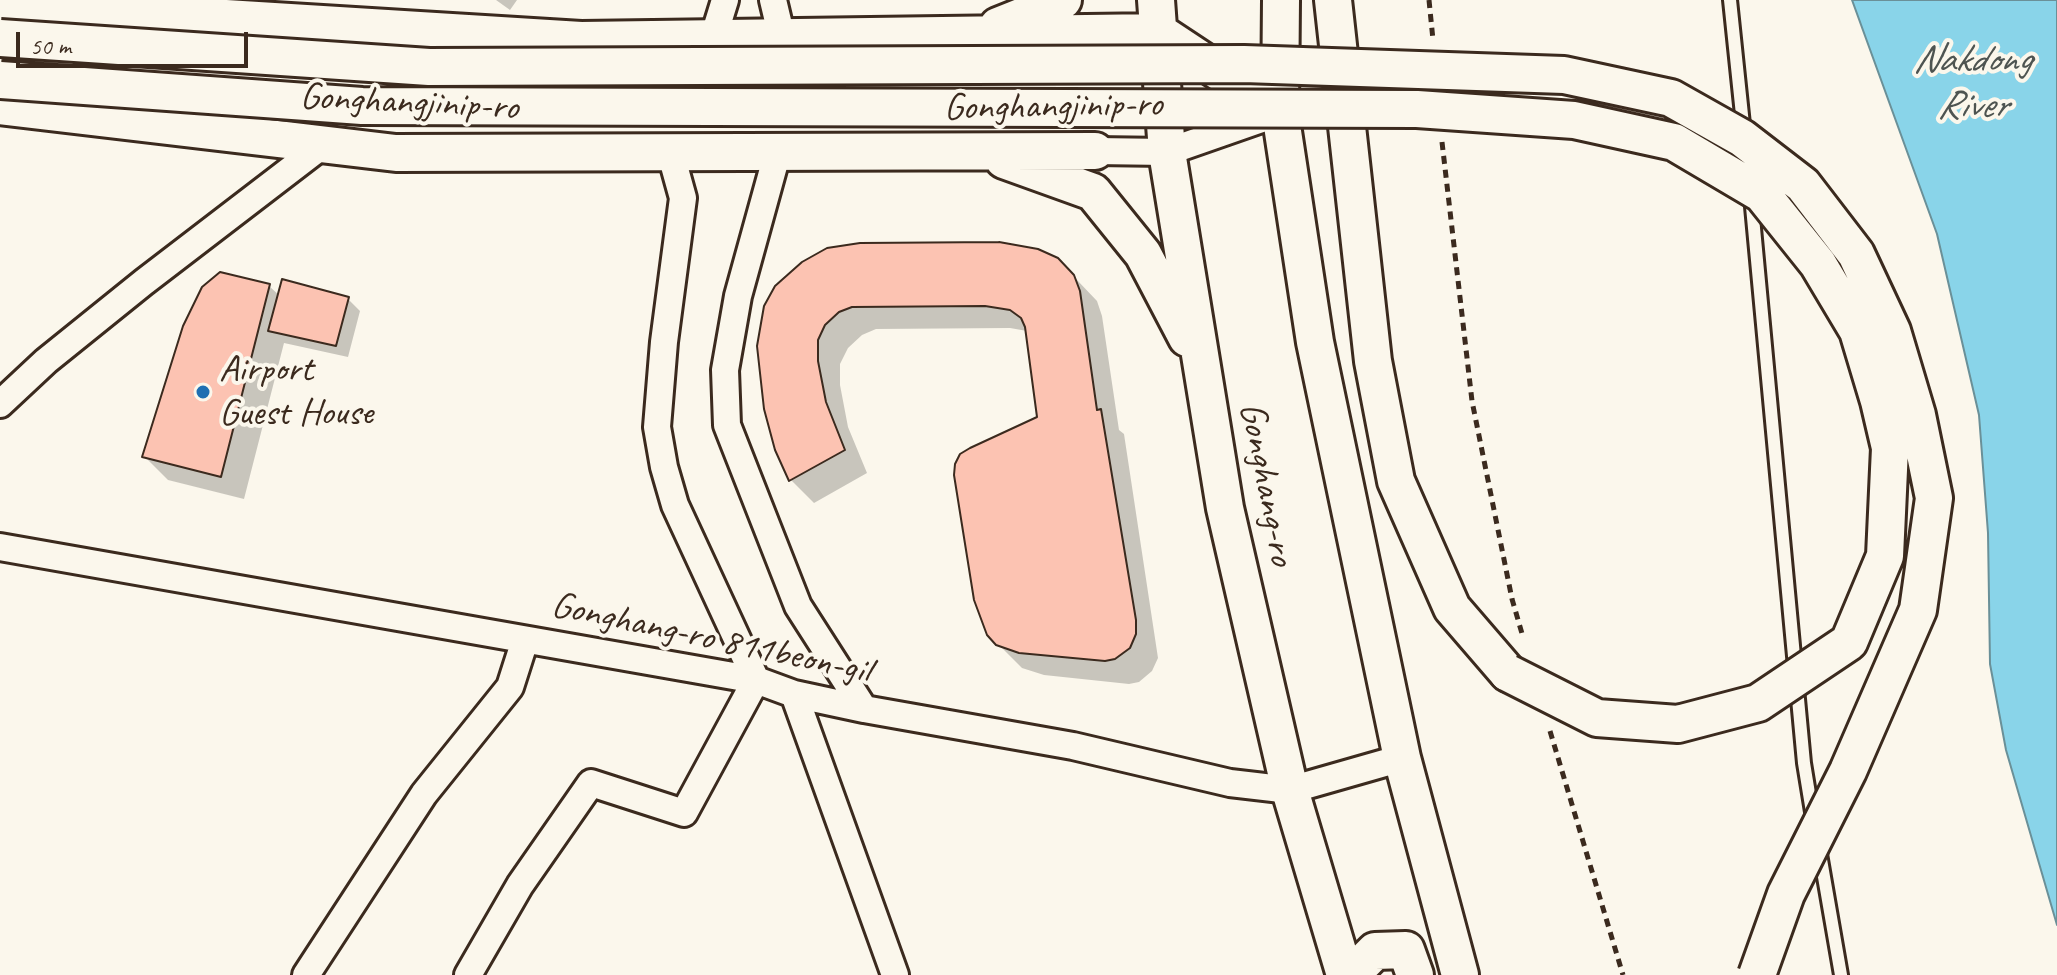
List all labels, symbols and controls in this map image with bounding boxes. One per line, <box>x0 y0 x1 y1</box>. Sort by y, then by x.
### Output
scale bar <box>20 16 252 66</box>
text: 50 m <box>30 31 71 61</box>
water label: Nakdong River <box>1913 37 2031 131</box>
street label: Gonghangjinip-ro <box>299 75 519 131</box>
street label: Gonghangjinip-ro <box>943 82 1163 132</box>
place label: Airport Guest House <box>219 347 373 436</box>
marker: Airport Guest House <box>194 383 212 401</box>
street label: Gonghang-ro <box>1228 399 1304 569</box>
street label: Gonghang-ro 811beon-gil <box>547 583 875 695</box>

